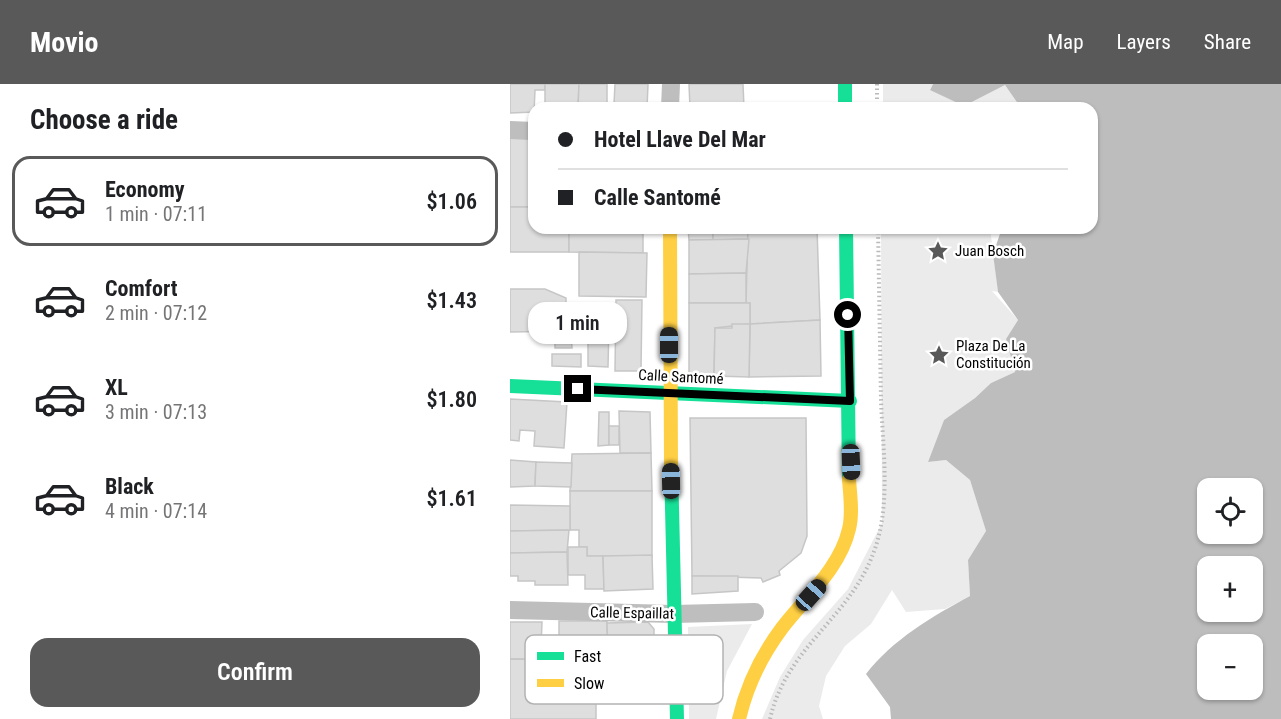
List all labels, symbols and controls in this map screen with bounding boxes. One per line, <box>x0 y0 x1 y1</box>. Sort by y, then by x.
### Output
text: Movio <box>30 26 99 59</box>
text: Map <box>1047 30 1084 54</box>
text: Layers <box>1117 30 1171 54</box>
text: Share <box>1204 30 1251 54</box>
text: Choose a ride <box>30 104 178 136</box>
text: Hotel Llave Del Mar <box>594 127 766 152</box>
icon: car <box>33 174 87 228</box>
text: Economy <box>105 177 185 202</box>
text: Calle Santomé <box>594 185 721 210</box>
text: $1.06 <box>426 189 477 214</box>
text: 1 min · 07:11 <box>105 202 207 226</box>
place icon: Juan Bosch <box>926 239 950 263</box>
place label: Juan Bosch <box>955 242 1024 260</box>
icon: car <box>33 273 87 327</box>
text: Comfort <box>105 276 178 301</box>
text: $1.43 <box>426 288 477 313</box>
text: 2 min · 07:12 <box>105 301 207 325</box>
route start <box>834 301 861 328</box>
callout: 1 min <box>529 302 628 344</box>
text: 1 min <box>555 311 600 335</box>
car <box>660 327 678 363</box>
place label: Plaza De La Constitución <box>956 337 1031 372</box>
place icon: Plaza De La Constitución <box>927 343 951 367</box>
street label: Calle Santomé <box>638 366 724 388</box>
icon: car <box>33 372 87 426</box>
text: XL <box>105 375 128 400</box>
route end <box>564 375 591 402</box>
text: $1.80 <box>426 387 477 412</box>
text: 3 min · 07:13 <box>105 400 207 424</box>
car <box>841 444 861 480</box>
car <box>662 463 680 499</box>
icon: car <box>33 471 87 525</box>
text: Black <box>105 474 154 499</box>
map controls <box>1197 478 1263 700</box>
button: locate <box>1197 478 1263 544</box>
text: $1.61 <box>426 486 477 511</box>
text: 4 min · 07:14 <box>105 499 207 523</box>
button: + <box>1197 556 1263 622</box>
car <box>792 576 830 614</box>
street label: Calle Espaillat <box>590 603 674 623</box>
button: − <box>1197 634 1263 700</box>
legend <box>525 635 723 704</box>
button: Confirm <box>30 638 480 707</box>
text: Fast <box>574 647 601 666</box>
text: Slow <box>574 674 604 693</box>

